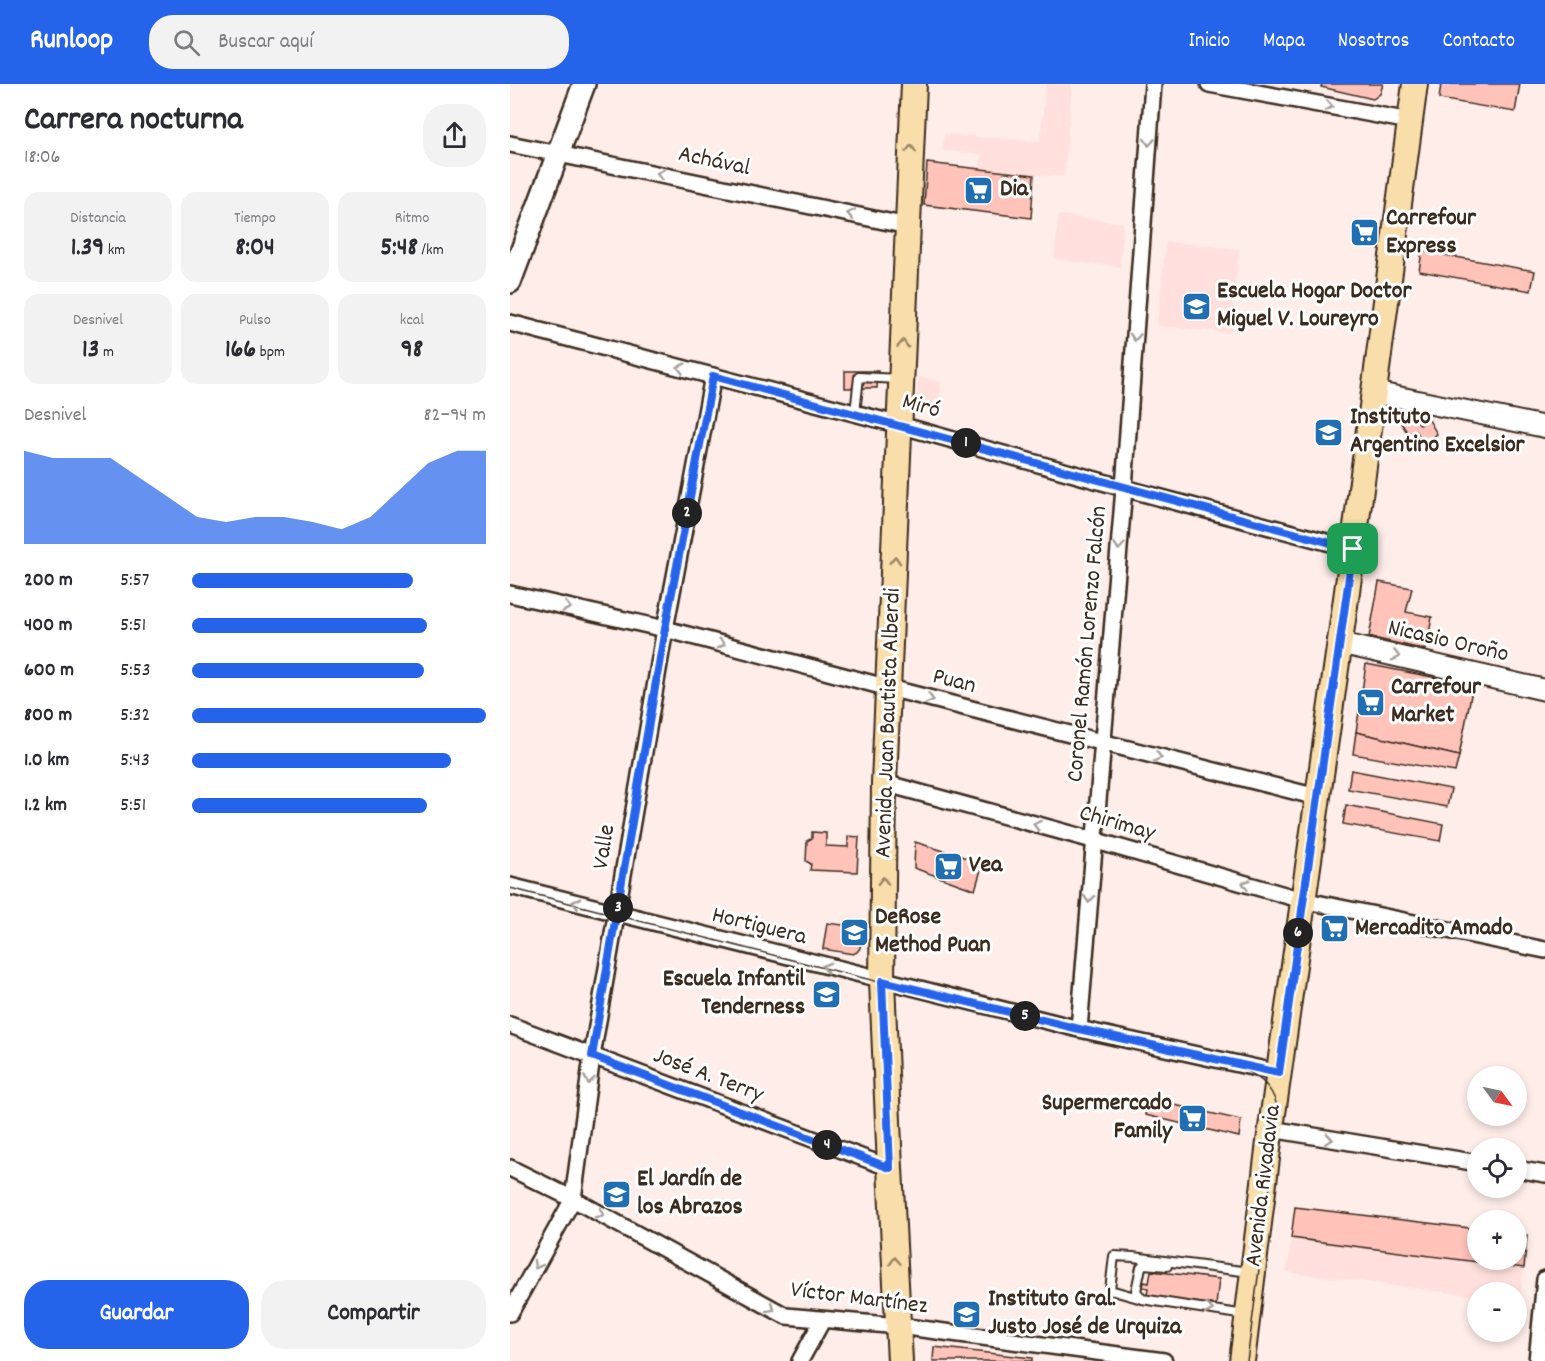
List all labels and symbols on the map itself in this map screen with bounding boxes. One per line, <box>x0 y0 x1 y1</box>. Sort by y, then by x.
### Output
one-way arrow <box>1324 99 1334 112</box>
street label: Achával <box>675 138 753 186</box>
one-way arrow <box>1142 138 1155 147</box>
one-way arrow <box>905 145 917 154</box>
one-way arrow <box>655 168 665 181</box>
place label: Dia <box>1000 173 1029 207</box>
supermarket icon: Dia <box>963 174 995 206</box>
place label: Carrefour Express <box>1386 202 1477 264</box>
one-way arrow <box>846 209 856 222</box>
supermarket icon: Carrefour Express <box>1349 217 1381 249</box>
place label: Escuela Hogar Doctor Miguel V. Loureyro <box>1217 275 1412 337</box>
school or university icon: Escuela Hogar Doctor Miguel V. Loureyro <box>1180 290 1212 322</box>
one-way arrow <box>1128 332 1141 341</box>
one-way arrow <box>897 340 910 349</box>
one-way arrow <box>676 363 687 375</box>
street label: Miró <box>898 385 944 429</box>
place label: Instituto Argentino Excelsior <box>1350 401 1526 463</box>
school or university icon: Instituto Argentino Excelsior <box>1313 416 1345 448</box>
pin: 1 <box>951 428 981 458</box>
pin: 2 <box>672 498 702 528</box>
street label: Coronel Ramón Lorenzo Falcón <box>1059 504 1117 784</box>
pin <box>1327 523 1378 574</box>
one-way arrow <box>1113 542 1126 551</box>
one-way arrow <box>888 555 901 564</box>
street label: Avenida Juan Bautista Alberdi <box>867 587 911 859</box>
one-way arrow <box>562 599 572 612</box>
street label: Nicasio Oroño <box>1384 612 1512 672</box>
one-way arrow <box>715 637 726 649</box>
one-way arrow <box>1391 649 1401 662</box>
street label: Puan <box>929 660 979 704</box>
place label: Carrefour Market <box>1391 671 1482 733</box>
supermarket icon: Carrefour Market <box>1354 686 1386 718</box>
one-way arrow <box>925 691 935 704</box>
one-way arrow <box>1153 749 1163 762</box>
street label: Chirimay <box>1075 797 1160 851</box>
one-way arrow <box>1032 820 1043 832</box>
street label: Valle <box>585 822 625 872</box>
place label: Vea <box>969 849 1003 883</box>
supermarket icon: Vea <box>932 850 964 882</box>
one-way arrow <box>877 876 890 885</box>
one-way arrow <box>1241 879 1252 891</box>
pin: 3 <box>603 893 633 923</box>
one-way arrow <box>1083 894 1096 903</box>
one-way arrow <box>571 898 581 911</box>
street label: Hortiguera <box>708 899 811 955</box>
place label: DeRose Method Puan <box>875 901 991 963</box>
place label: Mercadito Amado <box>1355 912 1513 946</box>
supermarket icon: Mercadito Amado <box>1318 913 1350 945</box>
school or university icon: DeRose Method Puan <box>838 916 870 948</box>
pin: 6 <box>1283 918 1313 948</box>
one-way arrow <box>821 961 831 974</box>
place label: Escuela Infantil Tenderness <box>663 963 805 1025</box>
school or university icon: Escuela Infantil Tenderness <box>810 978 842 1010</box>
pin: 5 <box>1010 1001 1040 1031</box>
street label: José A. Terry <box>648 1039 769 1113</box>
north arrow <box>1467 1066 1527 1126</box>
one-way arrow <box>584 1075 596 1085</box>
place label: Supermercado Family <box>1042 1087 1173 1149</box>
supermarket icon: Supermercado Family <box>1177 1102 1209 1134</box>
street label: Avenida Rivadavia <box>1237 1102 1291 1269</box>
pin: 4 <box>812 1130 842 1160</box>
one-way arrow <box>1324 1132 1333 1144</box>
place label: El Jardín de los Abrazos <box>637 1163 743 1225</box>
school or university icon: El Jardín de los Abrazos <box>600 1178 632 1210</box>
one-way arrow <box>593 1207 604 1218</box>
one-way arrow <box>889 1256 902 1265</box>
one-way arrow <box>533 1258 544 1269</box>
street label: Víctor Martínez <box>789 1274 929 1324</box>
place label: Instituto Gral. Justo José de Urquiza <box>988 1283 1182 1345</box>
school or university icon: Instituto Gral. Justo José de Urquiza <box>951 1298 983 1330</box>
one-way arrow <box>764 1301 775 1312</box>
one-way arrow <box>1204 1303 1214 1315</box>

